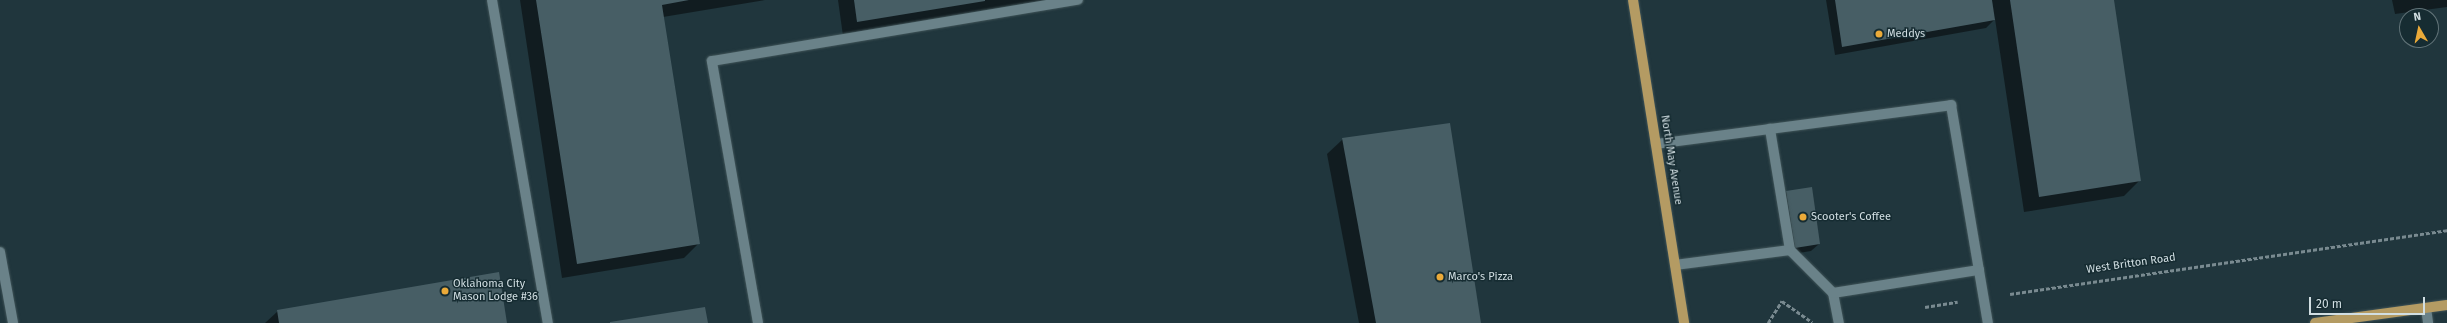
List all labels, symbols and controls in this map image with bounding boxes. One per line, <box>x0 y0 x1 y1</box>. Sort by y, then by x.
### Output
north arrow <box>2399 8 2439 48</box>
text: N <box>2413 10 2422 24</box>
place label: Meddys <box>1887 27 1925 41</box>
marker: Meddys <box>1874 29 1884 39</box>
street label: North May Avenue <box>1657 114 1685 206</box>
place label: Scooter's Coffee <box>1811 210 1891 224</box>
marker: Scooter's Coffee <box>1798 212 1808 222</box>
street label: West Britton Road <box>2086 251 2176 277</box>
place label: Marco's Pizza <box>1448 270 1513 284</box>
marker: Marco's Pizza <box>1435 272 1445 282</box>
place label: Oklahoma City Mason Lodge #36 <box>453 278 538 304</box>
marker: Oklahoma City Mason Lodge #36 <box>440 286 450 296</box>
scale bar <box>2311 289 2427 315</box>
text: 20 m <box>2316 297 2342 311</box>

